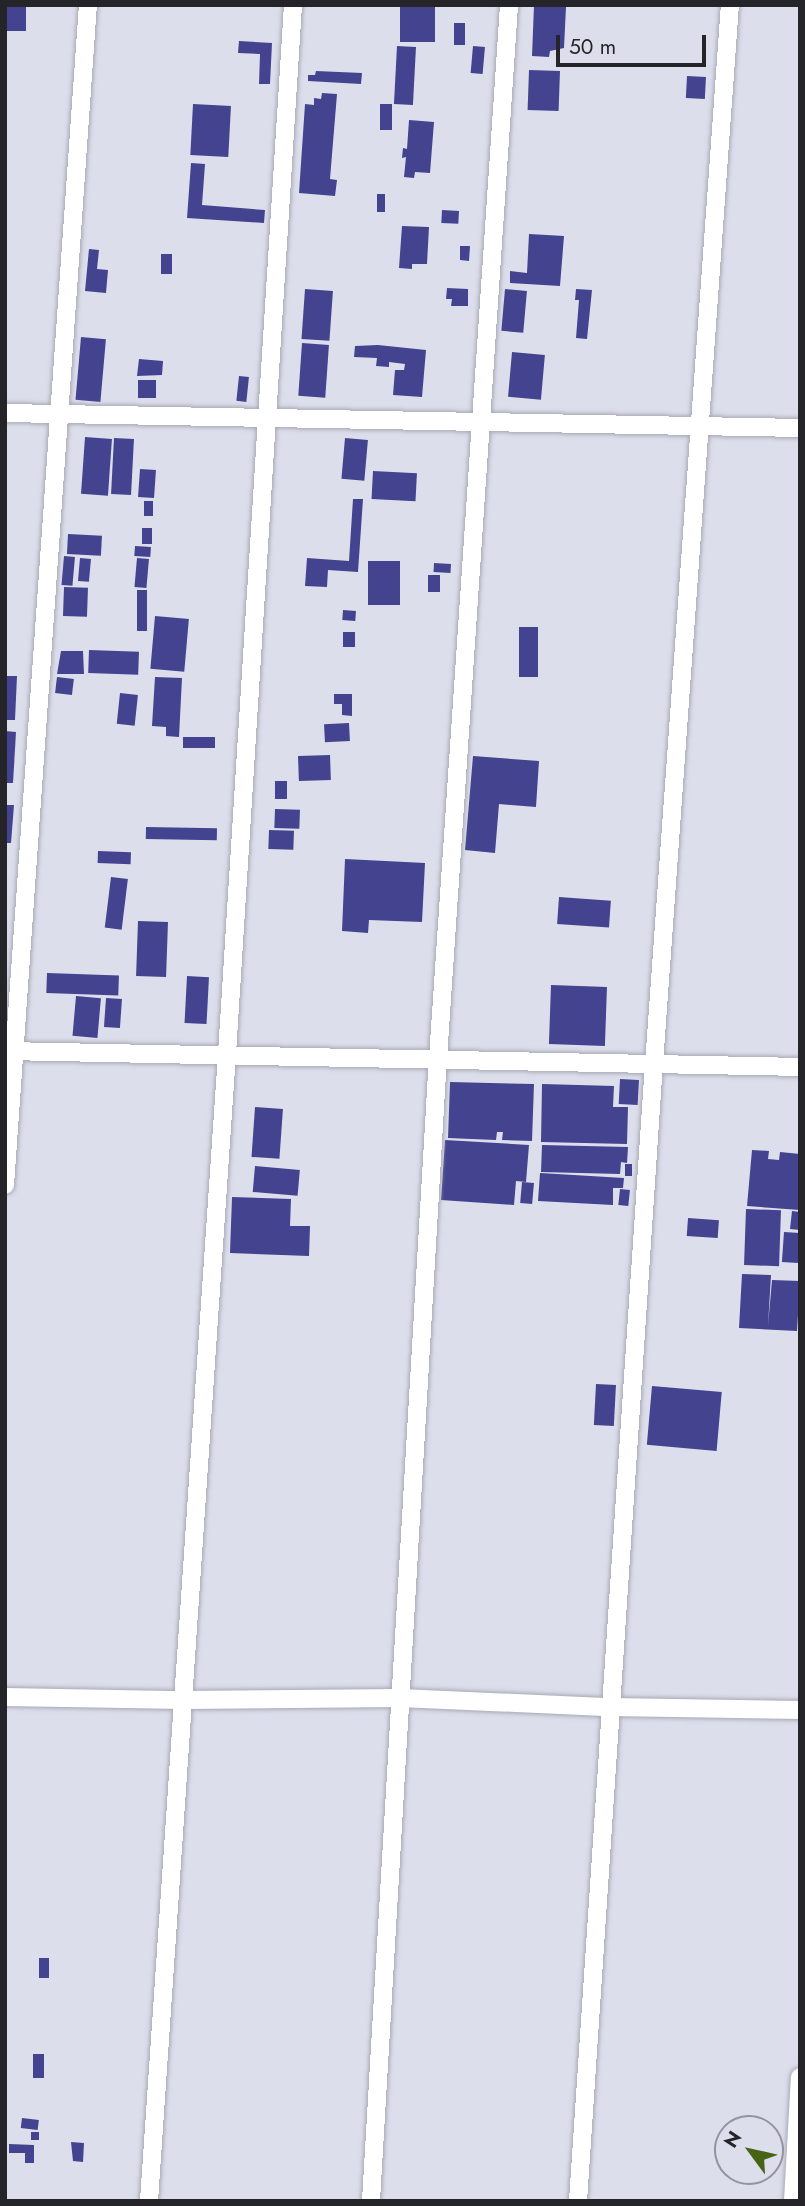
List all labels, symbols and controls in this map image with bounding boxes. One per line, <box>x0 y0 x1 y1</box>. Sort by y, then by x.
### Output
scale bar <box>560 21 710 65</box>
text: 50 m <box>569 32 616 62</box>
north arrow <box>714 2115 784 2185</box>
text: N <box>717 2126 748 2153</box>

